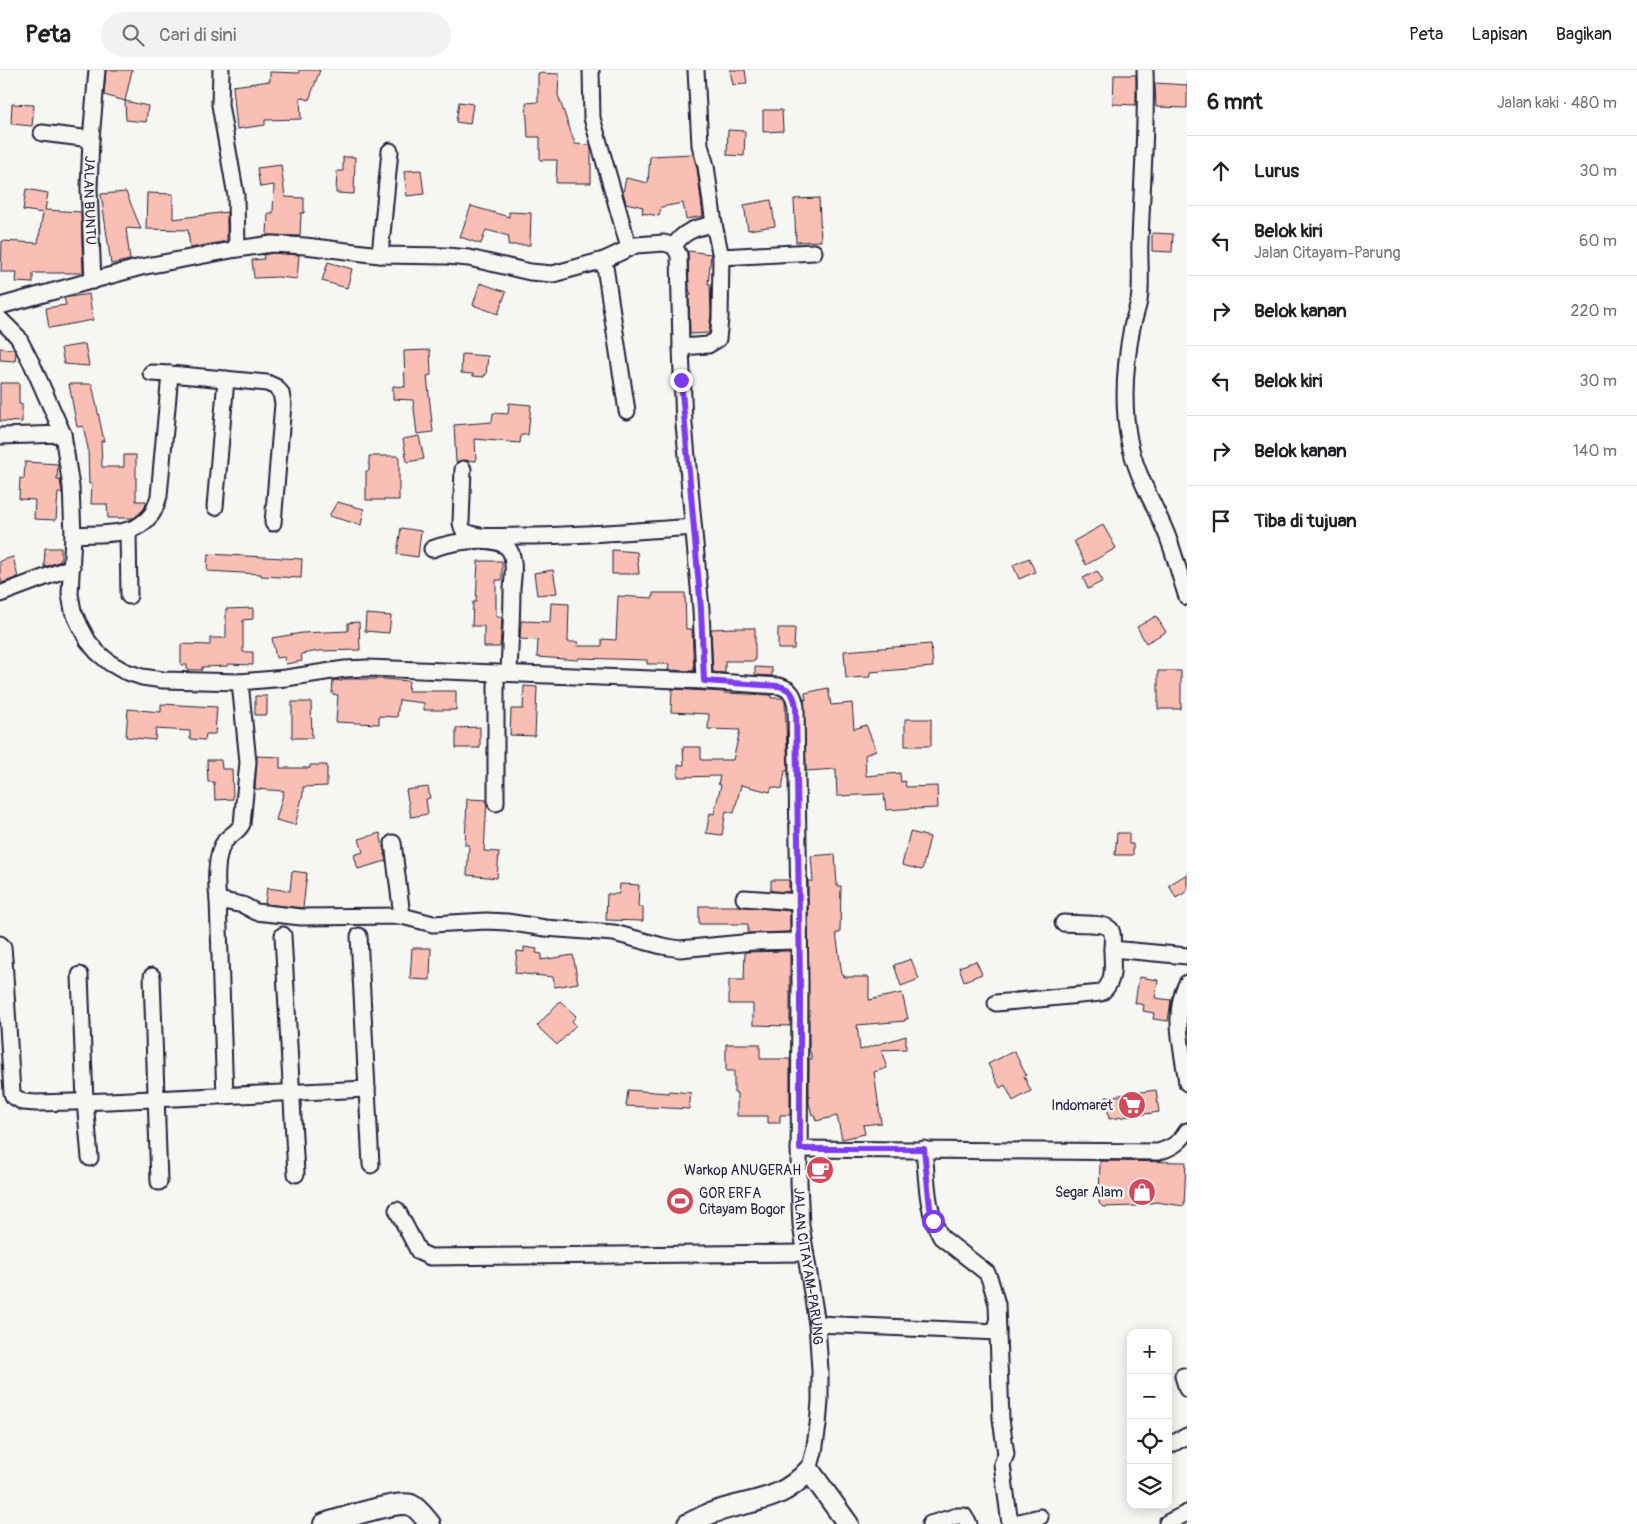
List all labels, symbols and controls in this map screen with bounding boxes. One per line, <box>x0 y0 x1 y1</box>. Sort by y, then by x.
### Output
search box <box>101 12 451 57</box>
text: Peta <box>25 20 71 49</box>
icon: search <box>119 21 147 49</box>
text: Cari di sini <box>159 23 236 47</box>
text: Peta <box>1409 23 1443 46</box>
text: Lapisan <box>1471 23 1528 46</box>
text: Bagikan <box>1556 23 1612 46</box>
text: 6 mnt <box>1207 89 1263 116</box>
text: Jalan kaki · 480 m <box>1497 93 1617 113</box>
street label: JALAN BUNTU <box>80 156 99 245</box>
icon: ahead <box>1207 157 1235 185</box>
text: Lurus <box>1254 159 1299 183</box>
text: 30 m <box>1579 161 1617 181</box>
text: Belok kiri <box>1254 219 1322 243</box>
icon: left <box>1207 227 1235 255</box>
text: 60 m <box>1579 231 1617 251</box>
text: Jalan Citayam-Parung <box>1254 243 1400 263</box>
icon: right <box>1207 297 1235 325</box>
text: Belok kanan <box>1254 299 1347 323</box>
text: 220 m <box>1571 301 1617 321</box>
icon: left <box>1207 367 1235 395</box>
route end <box>670 369 693 392</box>
text: Belok kiri <box>1254 369 1322 393</box>
text: 30 m <box>1579 371 1617 391</box>
icon: right <box>1207 437 1235 465</box>
text: Belok kanan <box>1254 439 1347 463</box>
text: 140 m <box>1573 441 1617 461</box>
icon: arrive <box>1207 507 1235 535</box>
text: Tiba di tujuan <box>1254 509 1357 533</box>
supermarket icon: Indomaret <box>1117 1090 1147 1120</box>
place label: Indomaret <box>1051 1097 1113 1114</box>
cafe icon: Warkop ANUGERAH <box>805 1155 835 1185</box>
place label: Warkop ANUGERAH <box>684 1162 801 1179</box>
shop icon: Segar Alam <box>1127 1177 1157 1207</box>
place label: Segar Alam <box>1055 1184 1123 1201</box>
place label: GOR ERFA Citayam Bogor <box>699 1185 785 1218</box>
sports icon: GOR ERFA Citayam Bogor <box>665 1186 695 1216</box>
street label: JALAN CITAYAM-PARUNG <box>790 1187 826 1346</box>
route start <box>922 1210 945 1233</box>
map controls <box>1127 1329 1172 1509</box>
button: + <box>1127 1329 1172 1374</box>
button: − <box>1127 1374 1172 1419</box>
button: locate <box>1127 1419 1172 1464</box>
button: layers <box>1127 1464 1172 1509</box>

